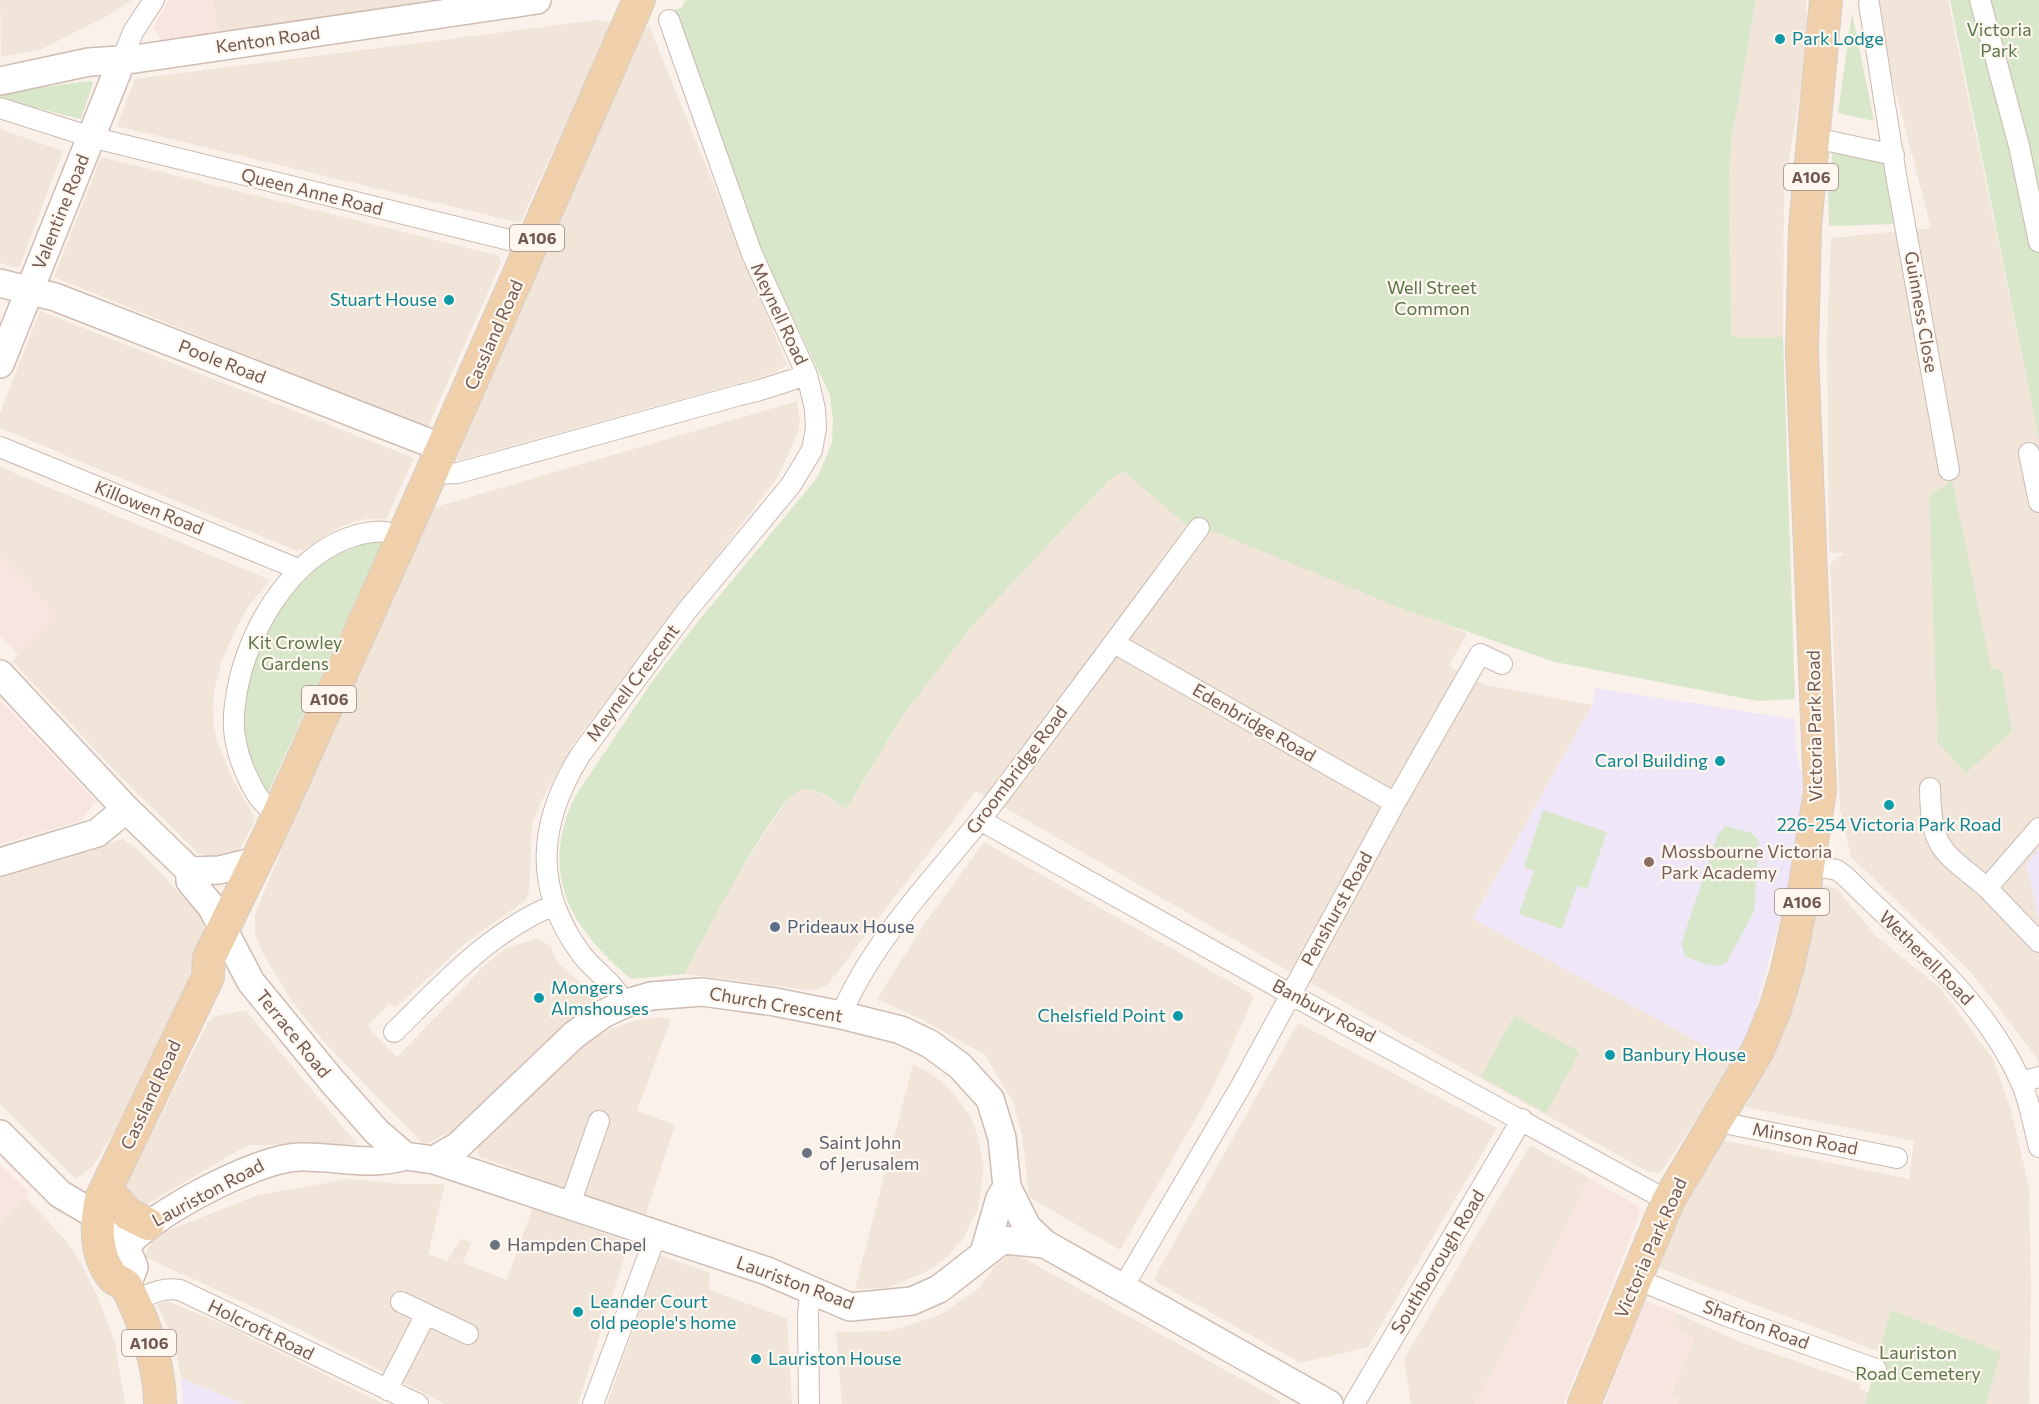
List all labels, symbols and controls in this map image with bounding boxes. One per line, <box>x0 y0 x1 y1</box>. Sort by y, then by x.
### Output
park label: Victoria Park <box>1966 18 2032 61</box>
street label: Kenton Road <box>214 21 321 57</box>
place label: Park Lodge <box>1792 27 1884 49</box>
marker: Park Lodge <box>1773 32 1787 46</box>
street label: Valentine Road <box>27 151 93 273</box>
street label: Queen Anne Road <box>239 163 386 219</box>
road number: A106 <box>1784 164 1838 190</box>
road number: A106 <box>510 225 564 251</box>
street label: Guinness Close <box>1900 249 1943 374</box>
street label: Meynell Road <box>747 259 813 368</box>
street label: Cassland Road <box>459 276 527 393</box>
park label: Well Street Common <box>1387 276 1477 319</box>
place label: Stuart House <box>330 288 437 310</box>
marker: Stuart House <box>442 293 456 307</box>
street label: Poole Road <box>175 334 269 388</box>
street label: Killowen Road <box>92 475 207 539</box>
street label: Meynell Crescent <box>581 619 683 745</box>
park label: Kit Crowley Gardens <box>248 631 342 674</box>
street label: Victoria Park Road <box>1802 650 1826 802</box>
street label: Edenbridge Road <box>1189 678 1320 766</box>
road number: A106 <box>302 686 356 712</box>
street label: Groombridge Road <box>961 701 1072 838</box>
place label: Carol Building <box>1595 749 1708 771</box>
marker: Carol Building <box>1713 754 1727 768</box>
marker: 226-254 Victoria Park Road <box>1882 798 1896 812</box>
place label: 226-254 Victoria Park Road <box>1777 813 2001 835</box>
place label: Mossbourne Victoria Park Academy <box>1661 840 1832 883</box>
street label: Penshurst Road <box>1296 848 1377 969</box>
marker: Mossbourne Victoria Park Academy <box>1642 855 1656 869</box>
road number: A106 <box>1775 889 1829 915</box>
street label: Wetherell Road <box>1875 905 1979 1009</box>
place label: Prideaux House <box>787 915 914 937</box>
marker: Prideaux House <box>768 920 782 934</box>
street label: Banbury Road <box>1269 974 1380 1047</box>
place label: Mongers Almshouses <box>551 976 649 1019</box>
street label: Church Crescent <box>708 981 845 1027</box>
street label: Terrace Road <box>252 985 336 1082</box>
marker: Mongers Almshouses <box>532 991 546 1005</box>
place label: Chelsfield Point <box>1037 1004 1166 1026</box>
marker: Chelsfield Point <box>1171 1009 1185 1023</box>
street label: Cassland Road <box>115 1036 185 1153</box>
place label: Banbury House <box>1622 1043 1746 1065</box>
marker: Banbury House <box>1603 1048 1617 1062</box>
street label: Minson Road <box>1751 1117 1860 1159</box>
place label: Saint John of Jerusalem <box>819 1131 920 1174</box>
marker: Saint John of Jerusalem <box>800 1146 814 1160</box>
street label: Lauriston Road <box>148 1153 267 1231</box>
street label: Victoria Park Road <box>1609 1174 1691 1321</box>
street label: Southborough Road <box>1386 1186 1489 1337</box>
place label: Hampden Chapel <box>507 1233 647 1255</box>
marker: Hampden Chapel <box>488 1238 502 1252</box>
street label: Lauriston Road <box>734 1251 857 1314</box>
place label: Leander Court old people's home <box>590 1290 736 1333</box>
street label: Holcroft Road <box>205 1294 318 1364</box>
street label: Shafton Road <box>1700 1295 1812 1353</box>
marker: Leander Court old people's home <box>571 1305 585 1319</box>
road number: A106 <box>122 1330 176 1356</box>
park label: Lauriston Road Cemetery <box>1855 1341 1981 1384</box>
place label: Lauriston House <box>768 1347 901 1369</box>
marker: Lauriston House <box>749 1352 763 1366</box>

